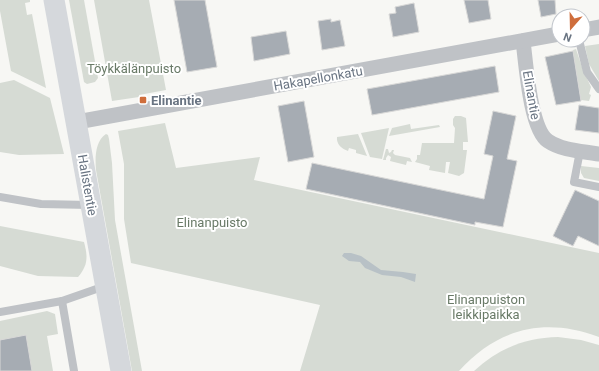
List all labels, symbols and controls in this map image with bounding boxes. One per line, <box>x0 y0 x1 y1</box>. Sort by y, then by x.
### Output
north arrow <box>551 8 591 48</box>
text: N <box>562 29 574 44</box>
park label: Töykkälänpuisto <box>87 61 181 76</box>
street label: Hakapellonkatu <box>272 63 364 94</box>
street label: Elinantie <box>520 69 543 121</box>
place label: Elinantie <box>151 93 202 108</box>
marker: Elinantie <box>138 95 148 105</box>
street label: Halistentie <box>75 153 100 217</box>
park label: Elinanpuisto <box>176 215 248 230</box>
park label: Elinanpuiston leikkipaikka <box>447 292 525 322</box>

